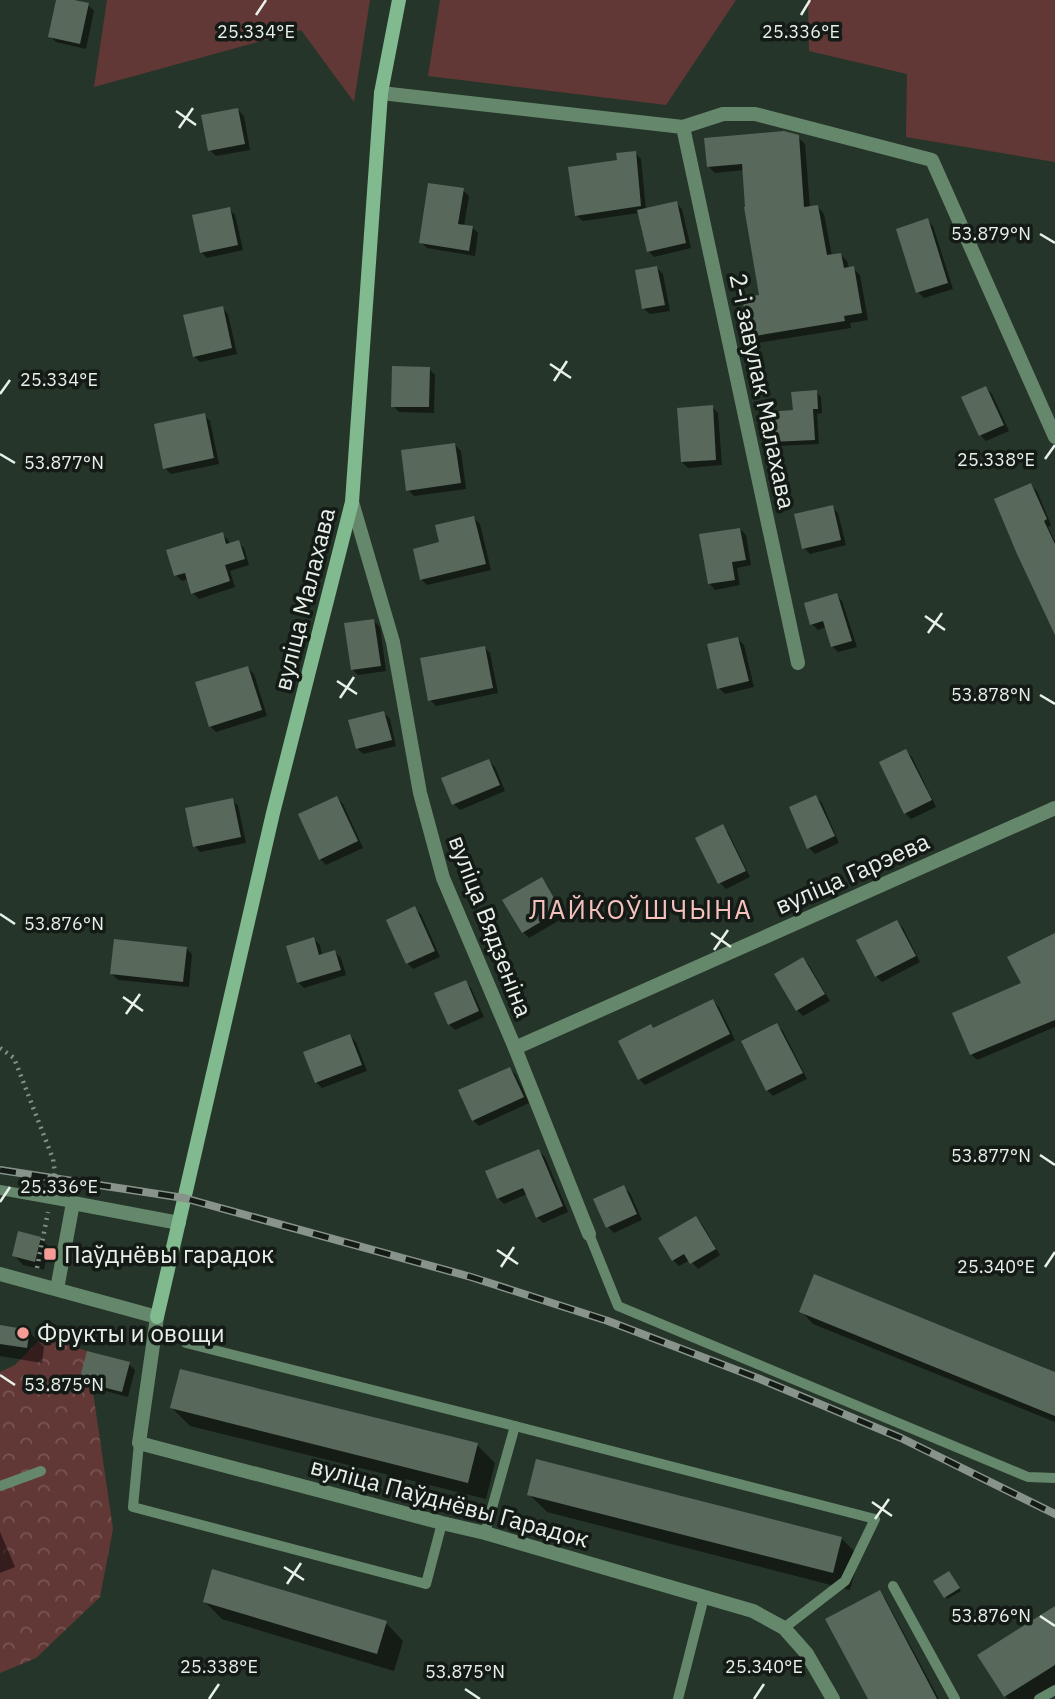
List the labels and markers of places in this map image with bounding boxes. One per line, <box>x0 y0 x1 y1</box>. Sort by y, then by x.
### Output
place label: Паўднёвы гарадок <box>64 1238 274 1270</box>
marker: Паўднёвы гарадок <box>42 1246 58 1262</box>
place label: Фрукты и овощи <box>37 1317 225 1349</box>
marker: Фрукты и овощи <box>15 1325 31 1341</box>

